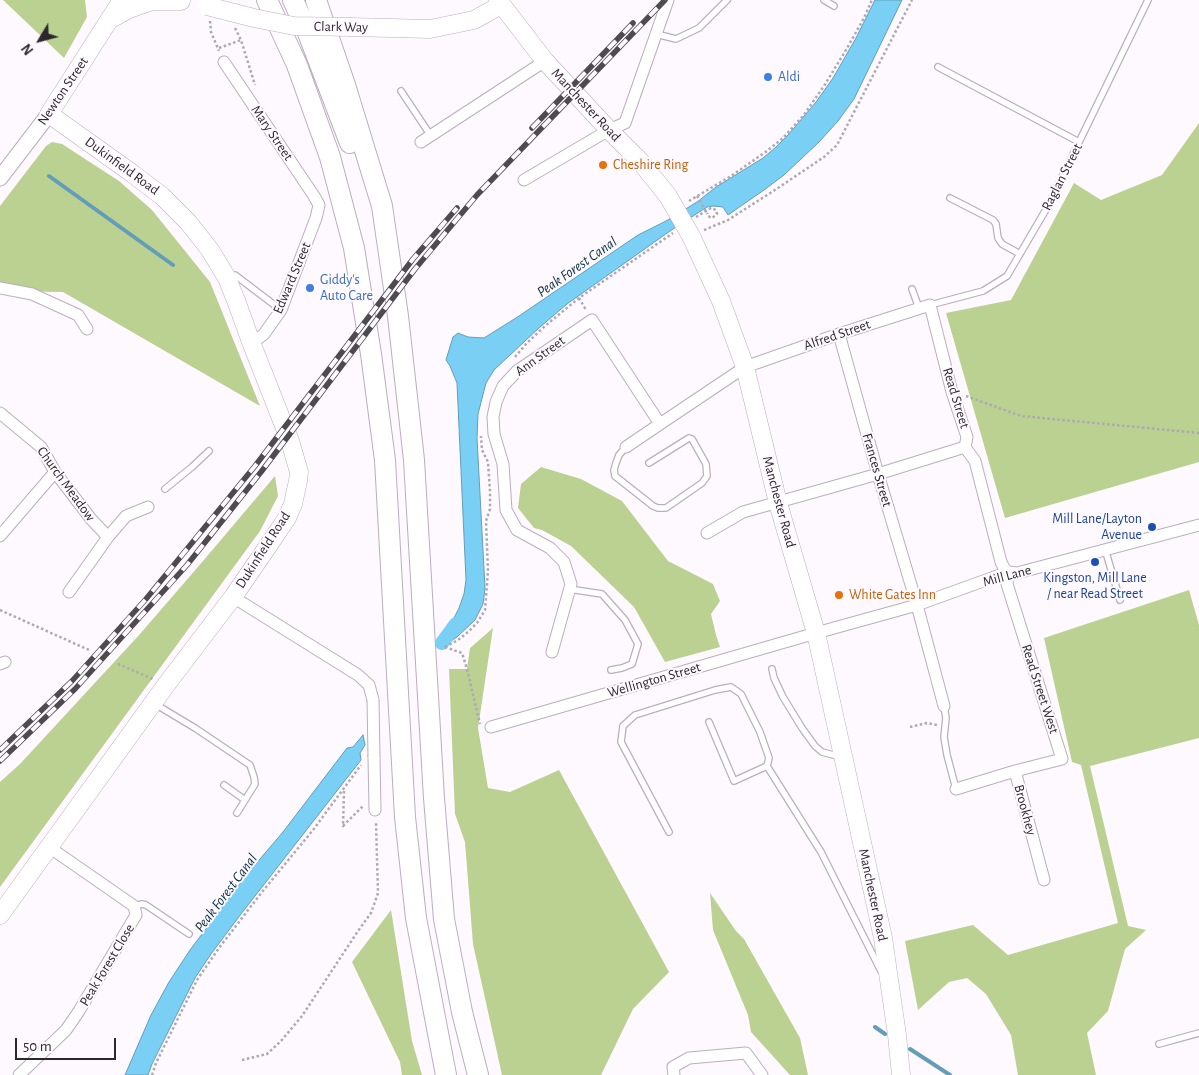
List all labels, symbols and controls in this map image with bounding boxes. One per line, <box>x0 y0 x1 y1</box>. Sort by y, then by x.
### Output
north arrow <box>15 15 65 65</box>
street label: Clark Way <box>314 18 368 36</box>
text: N <box>20 41 37 57</box>
street label: Newton Street <box>34 54 92 128</box>
street label: Manchester Road <box>548 65 624 145</box>
place label: Aldi <box>778 69 800 85</box>
marker: Aldi <box>762 71 774 83</box>
street label: Mary Street <box>247 102 297 164</box>
street label: Dukinfield Road <box>81 133 163 199</box>
street label: Raglan Street <box>1038 141 1086 213</box>
place label: Cheshire Ring <box>613 157 688 173</box>
marker: Cheshire Ring <box>597 159 609 171</box>
water label: Peak Forest Canal <box>533 233 621 301</box>
street label: Edward Street <box>269 240 315 316</box>
place label: Giddy's Auto Care <box>320 272 373 304</box>
marker: Giddy's Auto Care <box>304 282 316 294</box>
street label: Alfred Street <box>802 316 872 354</box>
street label: Ann Street <box>512 332 568 380</box>
street label: Read Street <box>939 366 973 430</box>
street label: Frances Street <box>858 431 896 509</box>
street label: Church Meadow <box>33 443 99 525</box>
street label: Manchester Road <box>759 454 799 550</box>
street label: Dukinfield Road <box>232 508 294 592</box>
place label: Mill Lane/Layton Avenue <box>1052 511 1142 544</box>
marker: Mill Lane/Layton Avenue <box>1146 521 1158 533</box>
marker: Kingston, Mill Lane / near Read Street <box>1089 556 1101 568</box>
street label: Mill Lane <box>981 561 1033 591</box>
place label: Kingston, Mill Lane / near Read Street <box>1043 570 1147 602</box>
place label: White Gates Inn <box>849 587 936 603</box>
marker: White Gates Inn <box>833 589 845 601</box>
street label: Read Street West <box>1018 642 1062 736</box>
street label: Wellington Street <box>605 659 703 701</box>
street label: Brookhey <box>1010 783 1040 837</box>
street label: Manchester Road <box>855 847 891 943</box>
water label: Peak Forest Canal <box>191 850 261 936</box>
street label: Peak Forest Close <box>76 921 138 1009</box>
scale bar <box>18 1028 119 1060</box>
text: 50 m <box>23 1039 52 1054</box>

